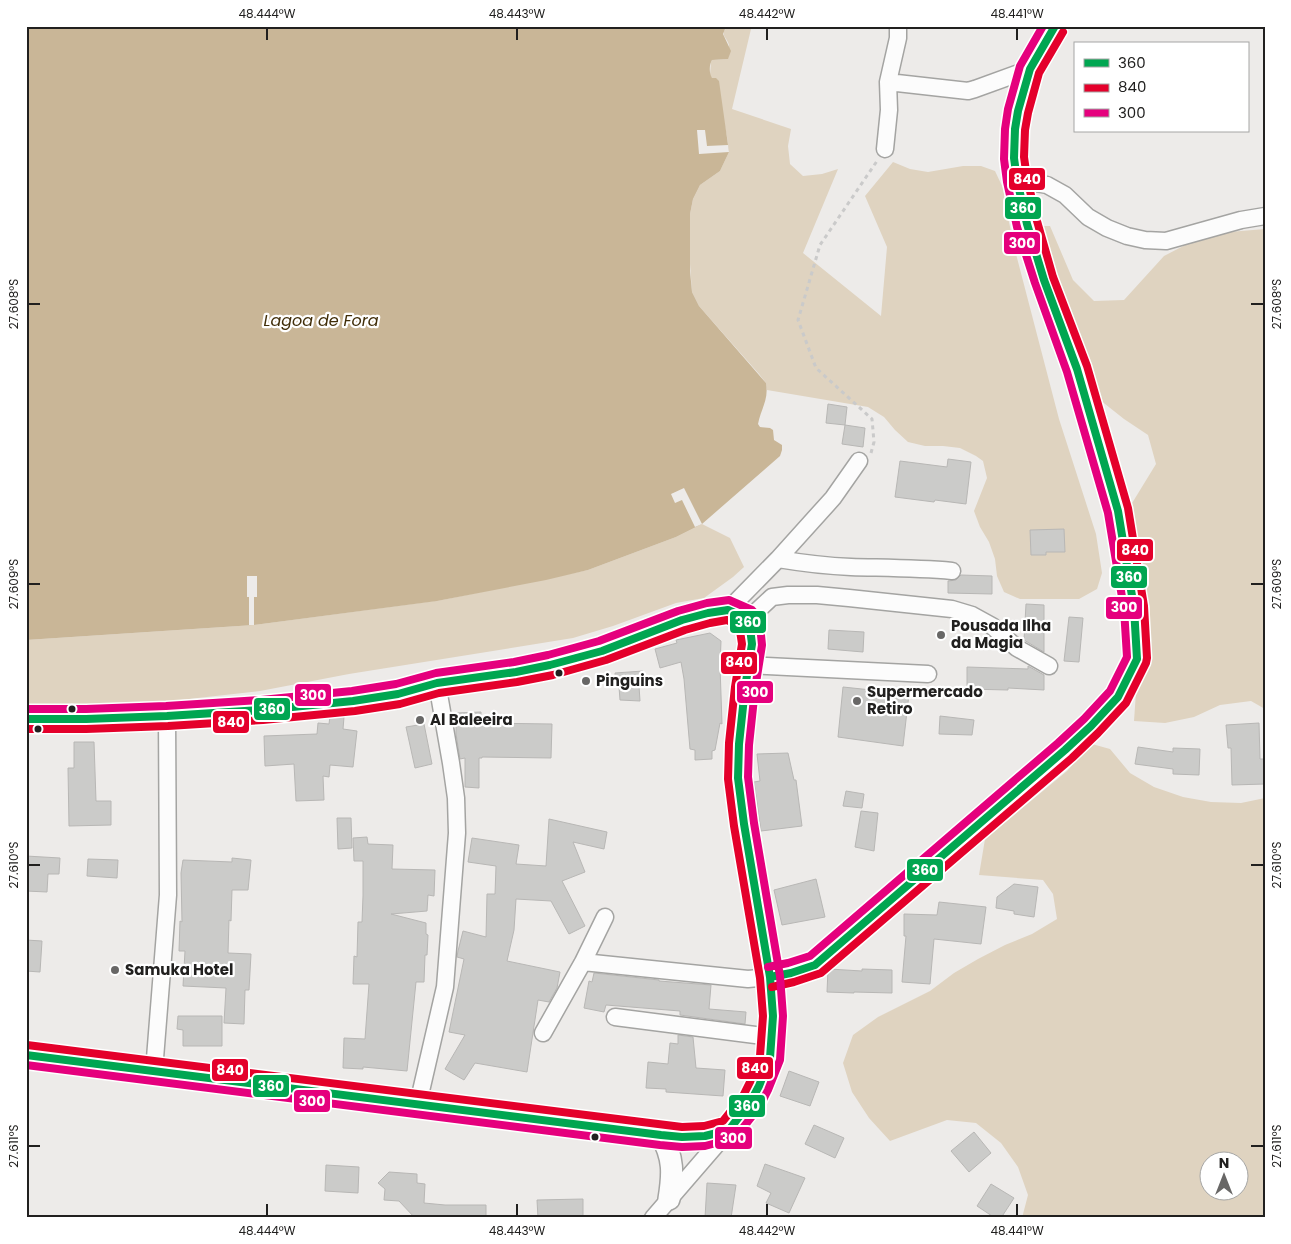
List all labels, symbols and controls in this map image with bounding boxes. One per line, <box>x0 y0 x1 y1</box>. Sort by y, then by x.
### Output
text: 48.444°W <box>239 5 296 22</box>
text: 48.443°W <box>489 5 546 22</box>
text: 48.442°W <box>739 5 795 22</box>
text: 48.441°W <box>990 5 1044 22</box>
legend <box>1074 42 1248 132</box>
text: 360 <box>1118 52 1146 73</box>
text: 840 <box>1118 76 1146 97</box>
text: 300 <box>1118 102 1146 123</box>
line badge: 840 <box>1008 167 1046 191</box>
text: 840 <box>1013 169 1041 189</box>
line badge: 360 <box>1004 196 1042 220</box>
text: 360 <box>1010 198 1036 218</box>
line badge: 300 <box>1003 231 1041 255</box>
text: 300 <box>1009 233 1035 253</box>
text: 27.608°S <box>5 279 22 329</box>
text: 27.608°S <box>1268 279 1285 329</box>
water label: Lagoa de Fora <box>264 309 379 332</box>
line badge: 840 <box>1116 538 1154 562</box>
text: 840 <box>1121 540 1149 560</box>
text: 27.609°S <box>5 559 22 609</box>
text: 27.609°S <box>1268 559 1285 609</box>
line badge: 360 <box>1110 565 1148 589</box>
text: 360 <box>1116 567 1142 587</box>
line badge: 300 <box>1105 596 1143 620</box>
text: 300 <box>1111 597 1137 617</box>
line badge: 360 <box>729 610 767 634</box>
text: 360 <box>735 612 761 632</box>
place label: Pousada Ilha da Magia <box>951 615 1051 653</box>
marker: Pousada Ilha da Magia <box>935 629 947 641</box>
line badge: 840 <box>720 651 758 675</box>
text: 840 <box>725 652 753 672</box>
unlabelled marker <box>554 668 564 678</box>
place label: Pinguins <box>596 670 663 691</box>
marker: Pinguins <box>580 675 592 687</box>
line badge: 300 <box>736 680 774 704</box>
place label: Supermercado Retiro <box>867 681 983 719</box>
text: 300 <box>742 682 768 702</box>
line badge: 300 <box>294 683 332 707</box>
text: 300 <box>300 685 326 705</box>
marker: Supermercado Retiro <box>851 695 863 707</box>
line badge: 360 <box>253 697 291 721</box>
text: 360 <box>259 699 285 719</box>
unlabelled marker <box>67 704 77 714</box>
place label: Al Baleeira <box>430 709 513 730</box>
line badge: 840 <box>212 710 250 734</box>
text: 840 <box>217 712 245 732</box>
marker: Al Baleeira <box>414 714 426 726</box>
unlabelled marker <box>33 724 43 734</box>
text: 27.610°S <box>5 842 22 888</box>
text: 27.610°S <box>1268 842 1285 888</box>
line badge: 360 <box>906 858 944 882</box>
text: 360 <box>912 860 938 880</box>
place label: Samuka Hotel <box>125 959 233 980</box>
marker: Samuka Hotel <box>109 964 121 976</box>
line badge: 840 <box>736 1056 774 1080</box>
line badge: 840 <box>211 1058 249 1082</box>
text: 840 <box>741 1058 769 1078</box>
text: 840 <box>216 1060 244 1080</box>
line badge: 360 <box>252 1074 290 1098</box>
text: 360 <box>258 1076 284 1096</box>
line badge: 300 <box>293 1089 331 1113</box>
text: 300 <box>299 1091 325 1111</box>
line badge: 360 <box>728 1094 766 1118</box>
text: 360 <box>734 1096 760 1116</box>
text: 27.611°S <box>5 1124 22 1168</box>
text: 27.611°S <box>1268 1124 1285 1168</box>
line badge: 300 <box>714 1126 753 1150</box>
text: 300 <box>720 1128 746 1148</box>
unlabelled marker <box>590 1132 600 1142</box>
north arrow <box>1198 1152 1248 1202</box>
text: N <box>1219 1153 1229 1173</box>
text: 48.444°W <box>239 1222 296 1239</box>
text: 48.443°W <box>489 1222 546 1239</box>
text: 48.442°W <box>739 1222 795 1239</box>
text: 48.441°W <box>990 1222 1044 1239</box>

